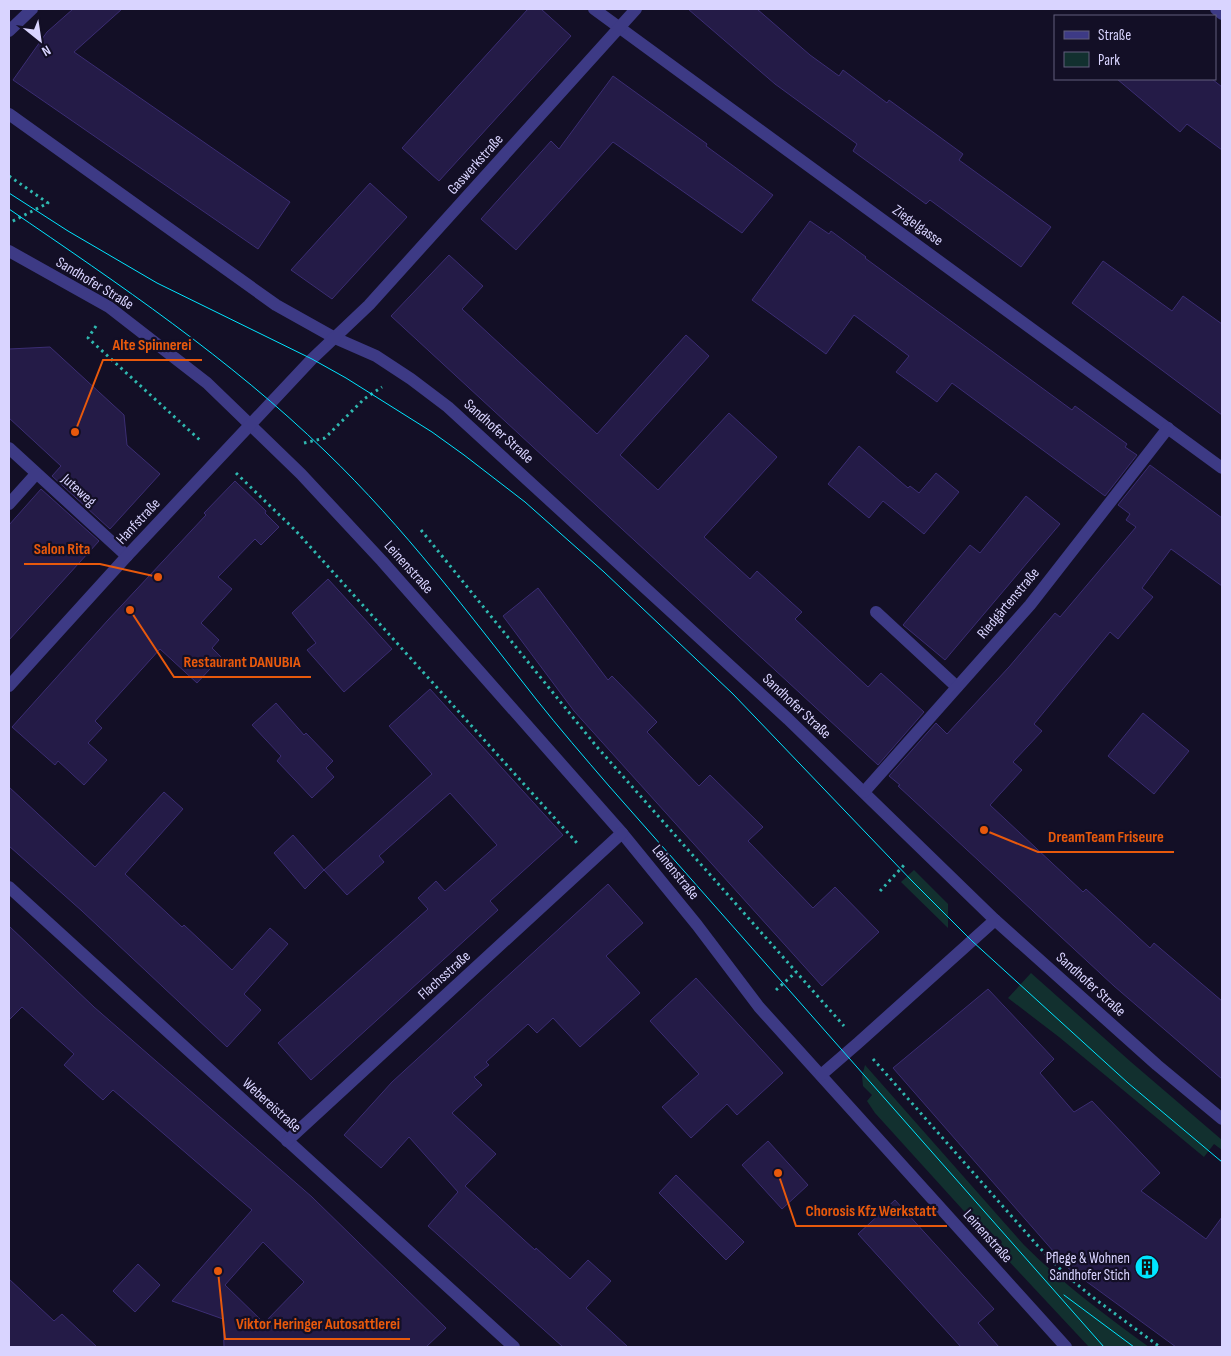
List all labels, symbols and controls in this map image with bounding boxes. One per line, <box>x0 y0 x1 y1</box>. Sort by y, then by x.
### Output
north arrow <box>15 15 65 65</box>
legend <box>1054 15 1216 80</box>
text: Straße <box>1098 26 1131 45</box>
text: N <box>39 42 54 60</box>
text: Park <box>1098 51 1120 70</box>
street label: Gaswerkstraße <box>443 130 508 199</box>
street label: Ziegelgasse <box>889 201 947 250</box>
street label: Sandhofer Straße <box>52 253 137 314</box>
callout: Alte Spinnerei <box>103 329 202 360</box>
text: Alte Spinnerei <box>112 336 191 355</box>
street label: Sandhofer Straße <box>460 395 537 468</box>
street label: Juteweg <box>57 469 100 511</box>
street label: Hanfstraße <box>112 494 165 548</box>
callout: Salon Rita <box>24 533 100 564</box>
street label: Leinenstraße <box>380 537 438 598</box>
text: Salon Rita <box>34 540 90 559</box>
street label: Riedgärtenstraße <box>973 564 1044 643</box>
callout: Restaurant DANUBIA <box>174 646 311 677</box>
text: Restaurant DANUBIA <box>184 653 301 672</box>
street label: Sandhofer Straße <box>758 670 835 743</box>
callout: DreamTeam Friseure <box>1038 821 1174 852</box>
text: DreamTeam Friseure <box>1048 828 1164 847</box>
street label: Leinenstraße <box>648 841 704 904</box>
street label: Flachsstraße <box>414 947 474 1004</box>
street label: Sandhofer Straße <box>1052 948 1129 1021</box>
street label: Webereistraße <box>238 1074 305 1137</box>
callout: Chorosis Kfz Werkstatt <box>796 1195 947 1226</box>
text: Chorosis Kfz Werkstatt <box>805 1202 937 1221</box>
street label: Leinenstraße <box>959 1206 1017 1267</box>
place label: Pflege & Wohnen Sandhofer Stich <box>1046 1249 1130 1285</box>
building icon: Pflege & Wohnen Sandhofer Stich <box>1134 1254 1160 1280</box>
callout: Viktor Heringer Autosattlerei <box>225 1308 410 1339</box>
text: Viktor Heringer Autosattlerei <box>236 1315 400 1334</box>

